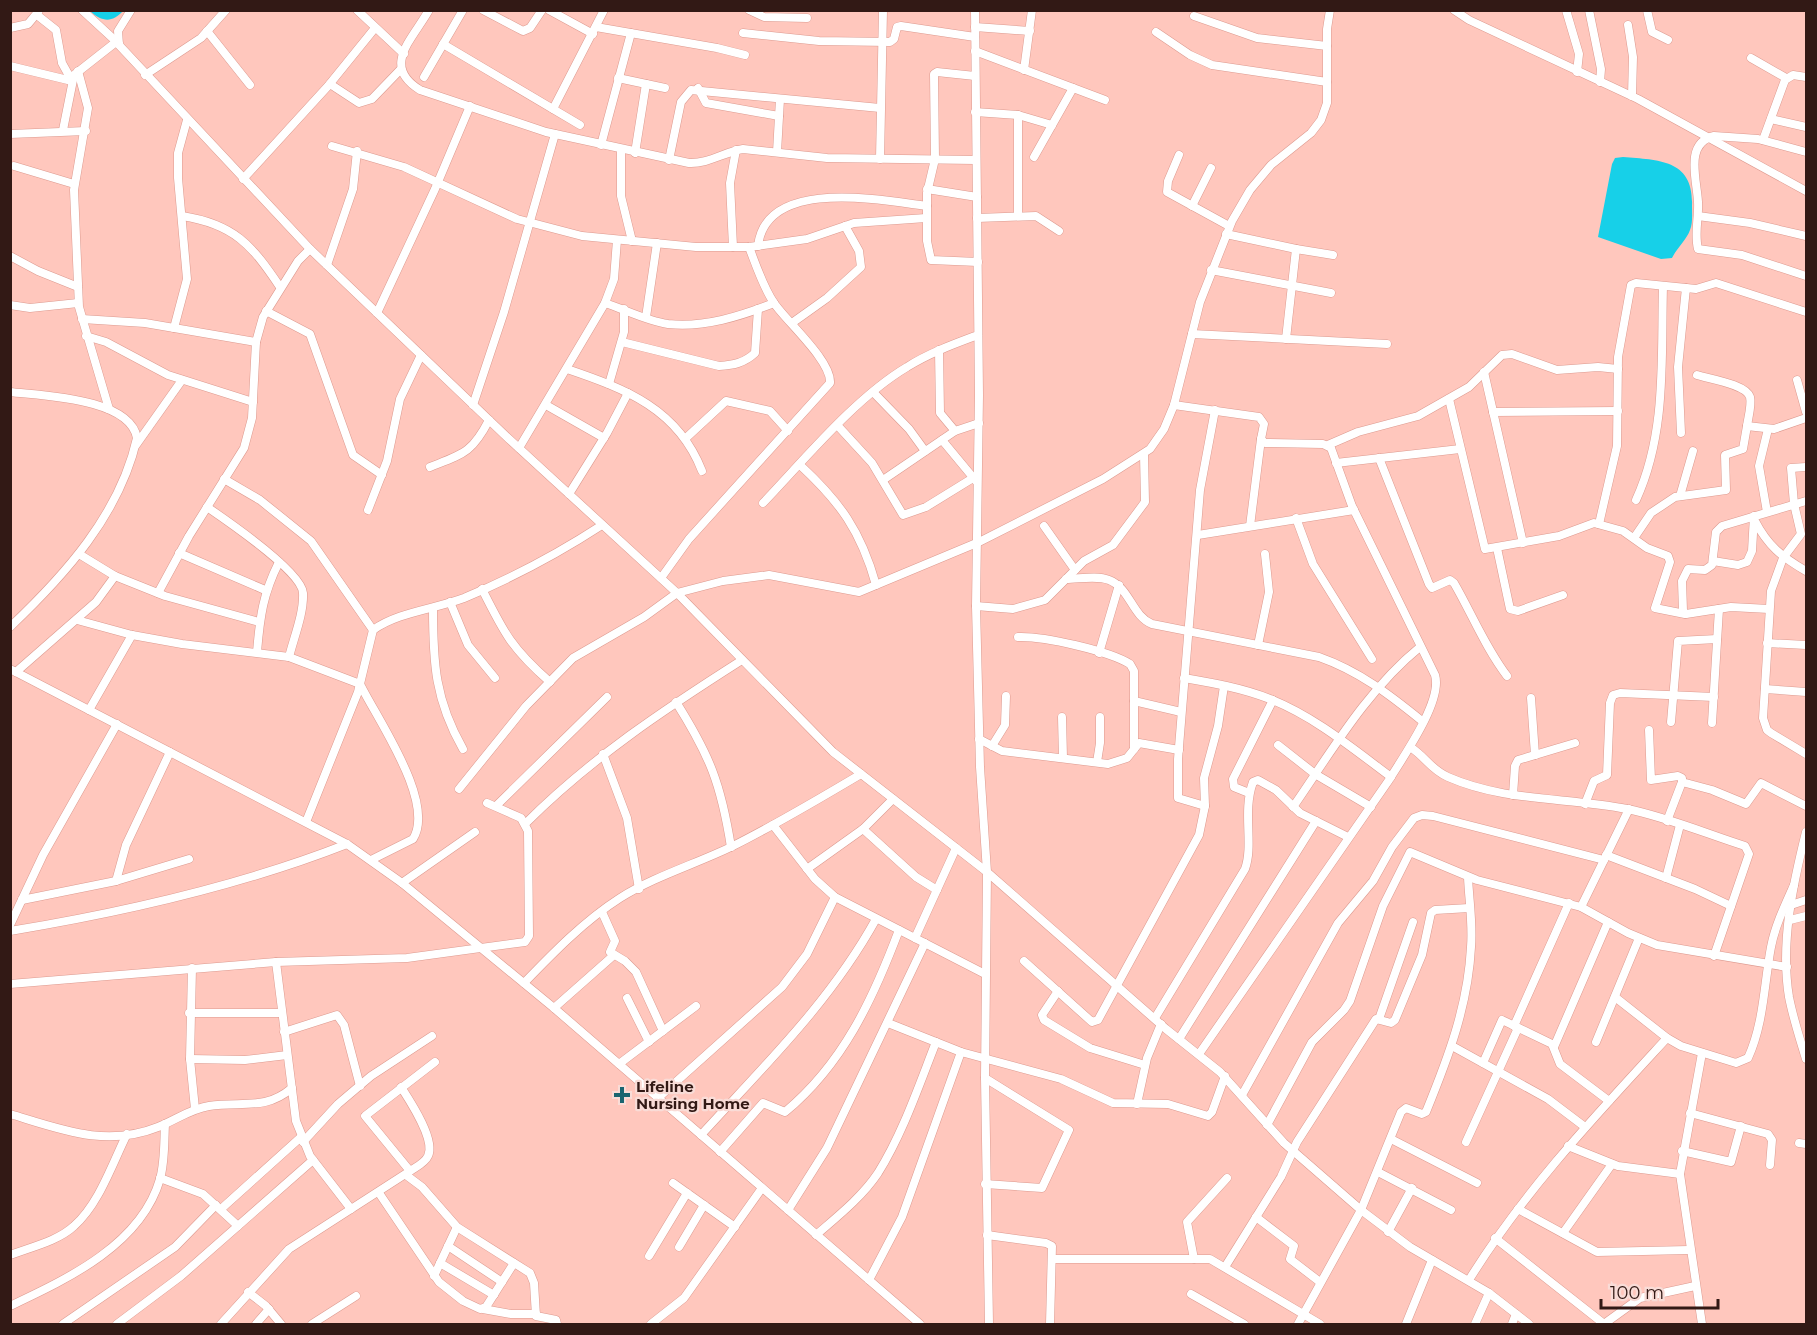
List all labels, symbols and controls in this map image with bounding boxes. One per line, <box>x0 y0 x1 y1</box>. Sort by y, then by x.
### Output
place label: Lifeline Nursing Home <box>636 1077 750 1113</box>
marker: Lifeline Nursing Home <box>613 1086 631 1104</box>
scale bar <box>1601 1272 1718 1310</box>
text: 100 m <box>1610 1282 1664 1304</box>

